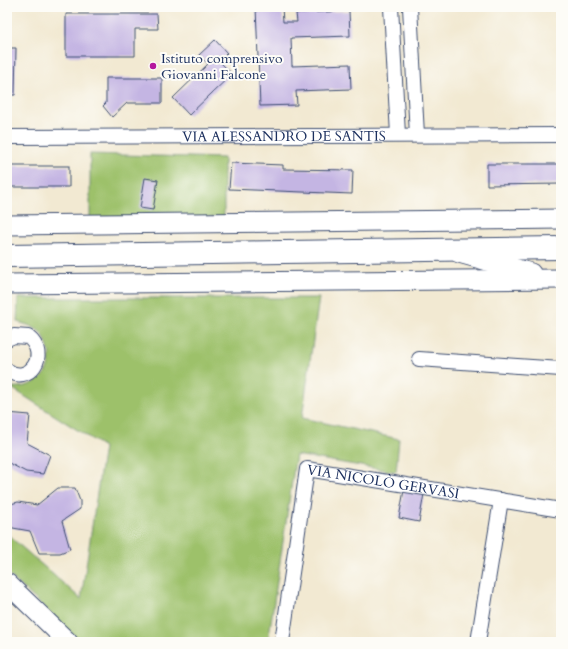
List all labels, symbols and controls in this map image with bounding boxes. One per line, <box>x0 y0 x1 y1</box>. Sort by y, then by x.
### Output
place label: Istituto comprensivo Giovanni Falcone <box>161 49 283 84</box>
marker: Istituto comprensivo Giovanni Falcone <box>148 61 158 71</box>
street label: VIA ALESSANDRO DE SANTIS <box>182 126 386 146</box>
street label: VIA NICOLÒ GERVASI <box>306 460 461 503</box>

